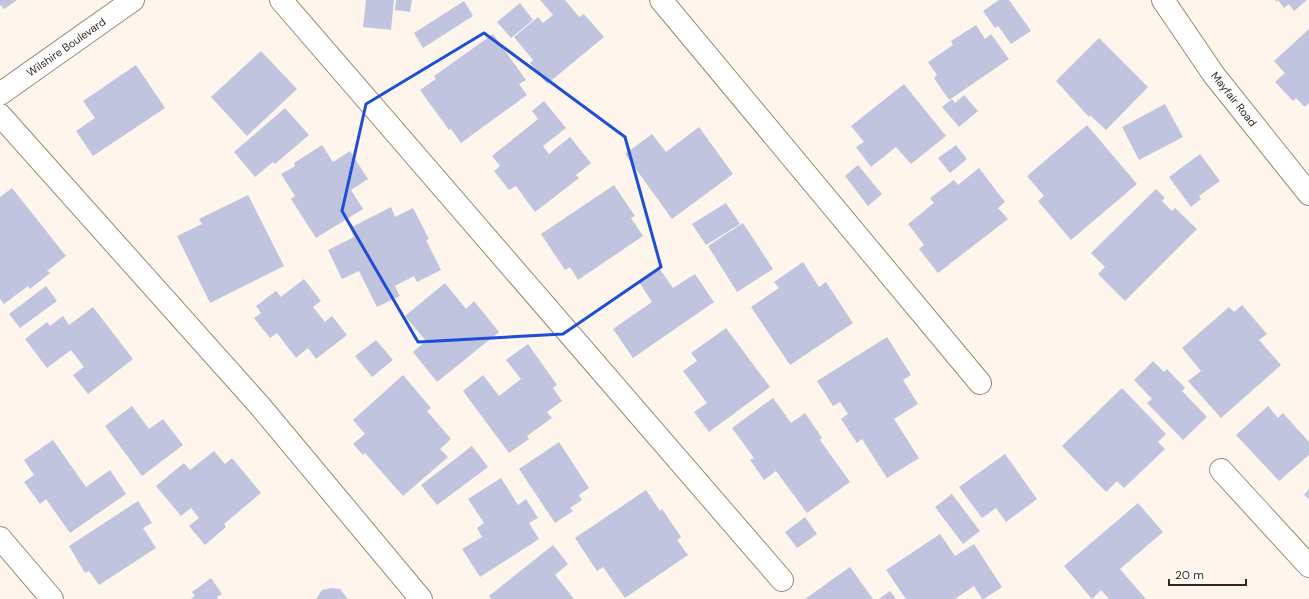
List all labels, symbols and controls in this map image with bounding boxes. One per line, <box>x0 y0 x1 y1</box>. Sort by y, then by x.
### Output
street label: Wilshire Boulevard <box>24 14 108 80</box>
street label: Mayfair Road <box>1208 69 1260 129</box>
scale bar <box>1169 561 1246 587</box>
text: 20 m <box>1175 567 1204 583</box>

